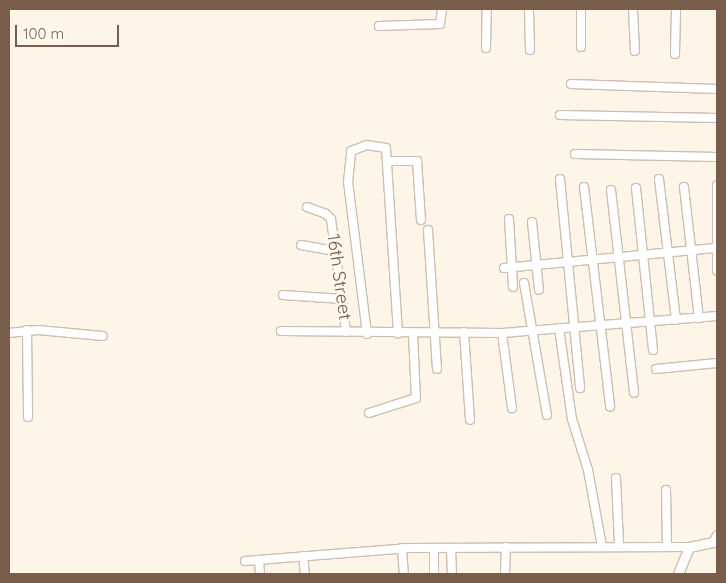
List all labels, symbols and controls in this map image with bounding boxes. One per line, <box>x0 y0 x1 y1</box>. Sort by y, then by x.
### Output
scale bar <box>18 15 121 47</box>
text: 100 m <box>23 24 64 43</box>
street label: 16th Street <box>322 233 356 321</box>

